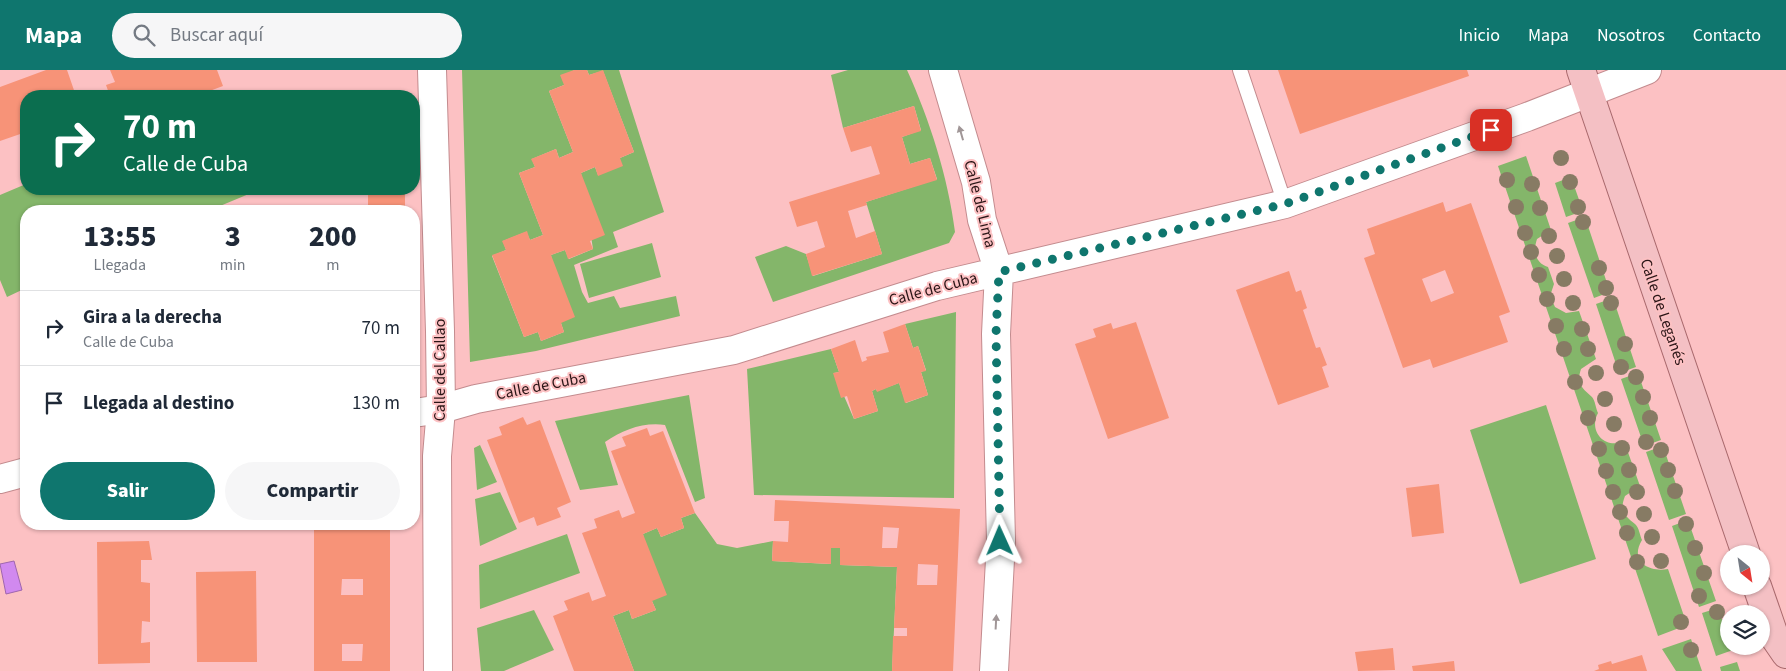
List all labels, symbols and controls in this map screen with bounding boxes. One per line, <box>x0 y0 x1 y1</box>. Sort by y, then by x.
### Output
search box <box>112 13 462 58</box>
text: Mapa <box>25 18 82 53</box>
icon: search <box>130 21 158 49</box>
text: Buscar aquí <box>170 22 263 49</box>
text: Inicio <box>1459 23 1500 48</box>
text: Mapa <box>1528 23 1569 48</box>
text: Nosotros <box>1597 23 1665 48</box>
text: Contacto <box>1693 23 1761 48</box>
text: 70 m <box>123 102 197 152</box>
pin <box>1470 109 1512 151</box>
icon: right <box>40 110 105 175</box>
icon: arrive <box>1477 116 1505 144</box>
one-way arrow <box>957 125 965 140</box>
text: Calle de Cuba <box>123 148 248 180</box>
street label: Calle de Lima <box>958 158 1002 250</box>
text: 13:55 <box>83 215 157 258</box>
text: 3 <box>225 215 241 258</box>
text: 200 <box>309 215 357 258</box>
text: Llegada <box>94 254 146 276</box>
text: min <box>220 254 246 276</box>
text: m <box>326 254 339 276</box>
street label: Calle de Leganés <box>1635 256 1692 368</box>
street label: Calle de Cuba <box>886 267 980 311</box>
text: Gira a la derecha <box>83 304 222 331</box>
icon: right <box>40 314 68 342</box>
text: 70 m <box>362 315 400 342</box>
street label: Calle del Callao <box>429 319 451 421</box>
text: Calle de Cuba <box>83 331 174 353</box>
street label: Calle de Cuba <box>494 367 588 405</box>
icon: arrive <box>40 389 68 417</box>
text: Llegada al destino <box>83 390 234 417</box>
text: 130 m <box>352 390 400 417</box>
button: Salir <box>40 462 215 520</box>
button: Compartir <box>225 462 400 520</box>
position arrow <box>973 514 1025 566</box>
north arrow <box>1720 545 1770 595</box>
map controls <box>1720 545 1770 655</box>
button: layers <box>1720 605 1770 655</box>
one-way arrow <box>993 614 1001 630</box>

